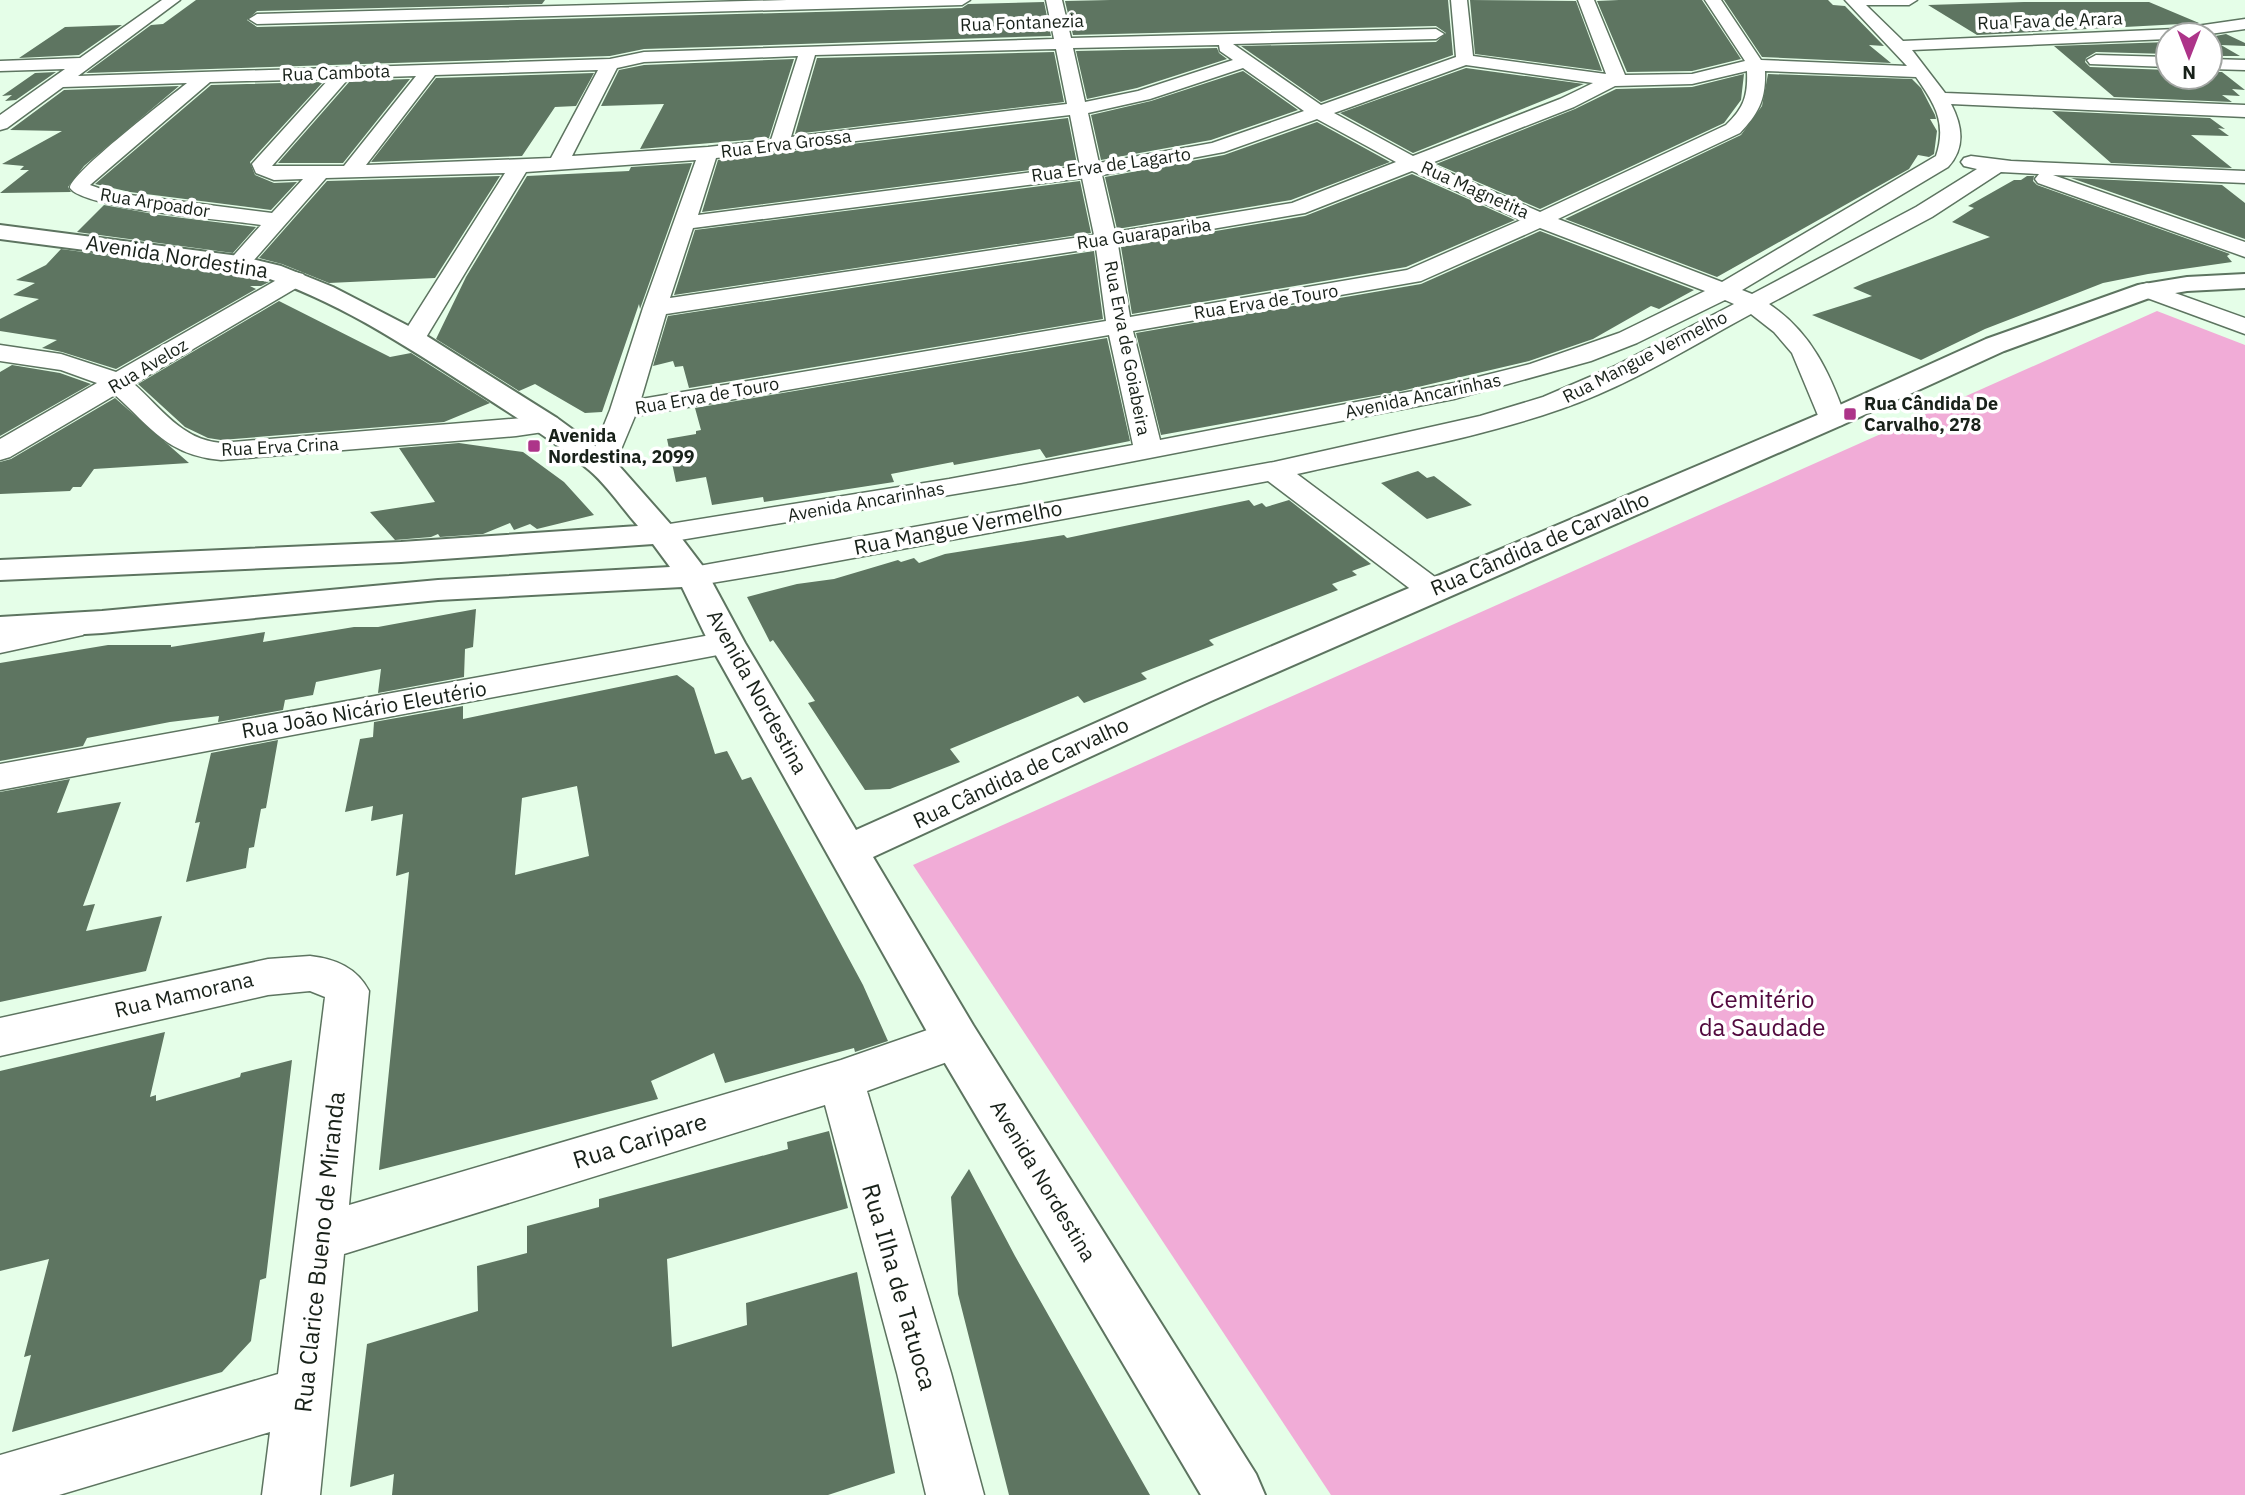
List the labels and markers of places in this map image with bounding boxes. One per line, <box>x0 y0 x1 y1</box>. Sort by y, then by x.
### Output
place label: Rua Cândida De Carvalho, 278 <box>1864 392 1998 436</box>
marker: Rua Cândida De Carvalho, 278 <box>1842 406 1858 422</box>
place label: Avenida Nordestina, 2099 <box>548 424 695 468</box>
marker: Avenida Nordestina, 2099 <box>526 438 542 454</box>

